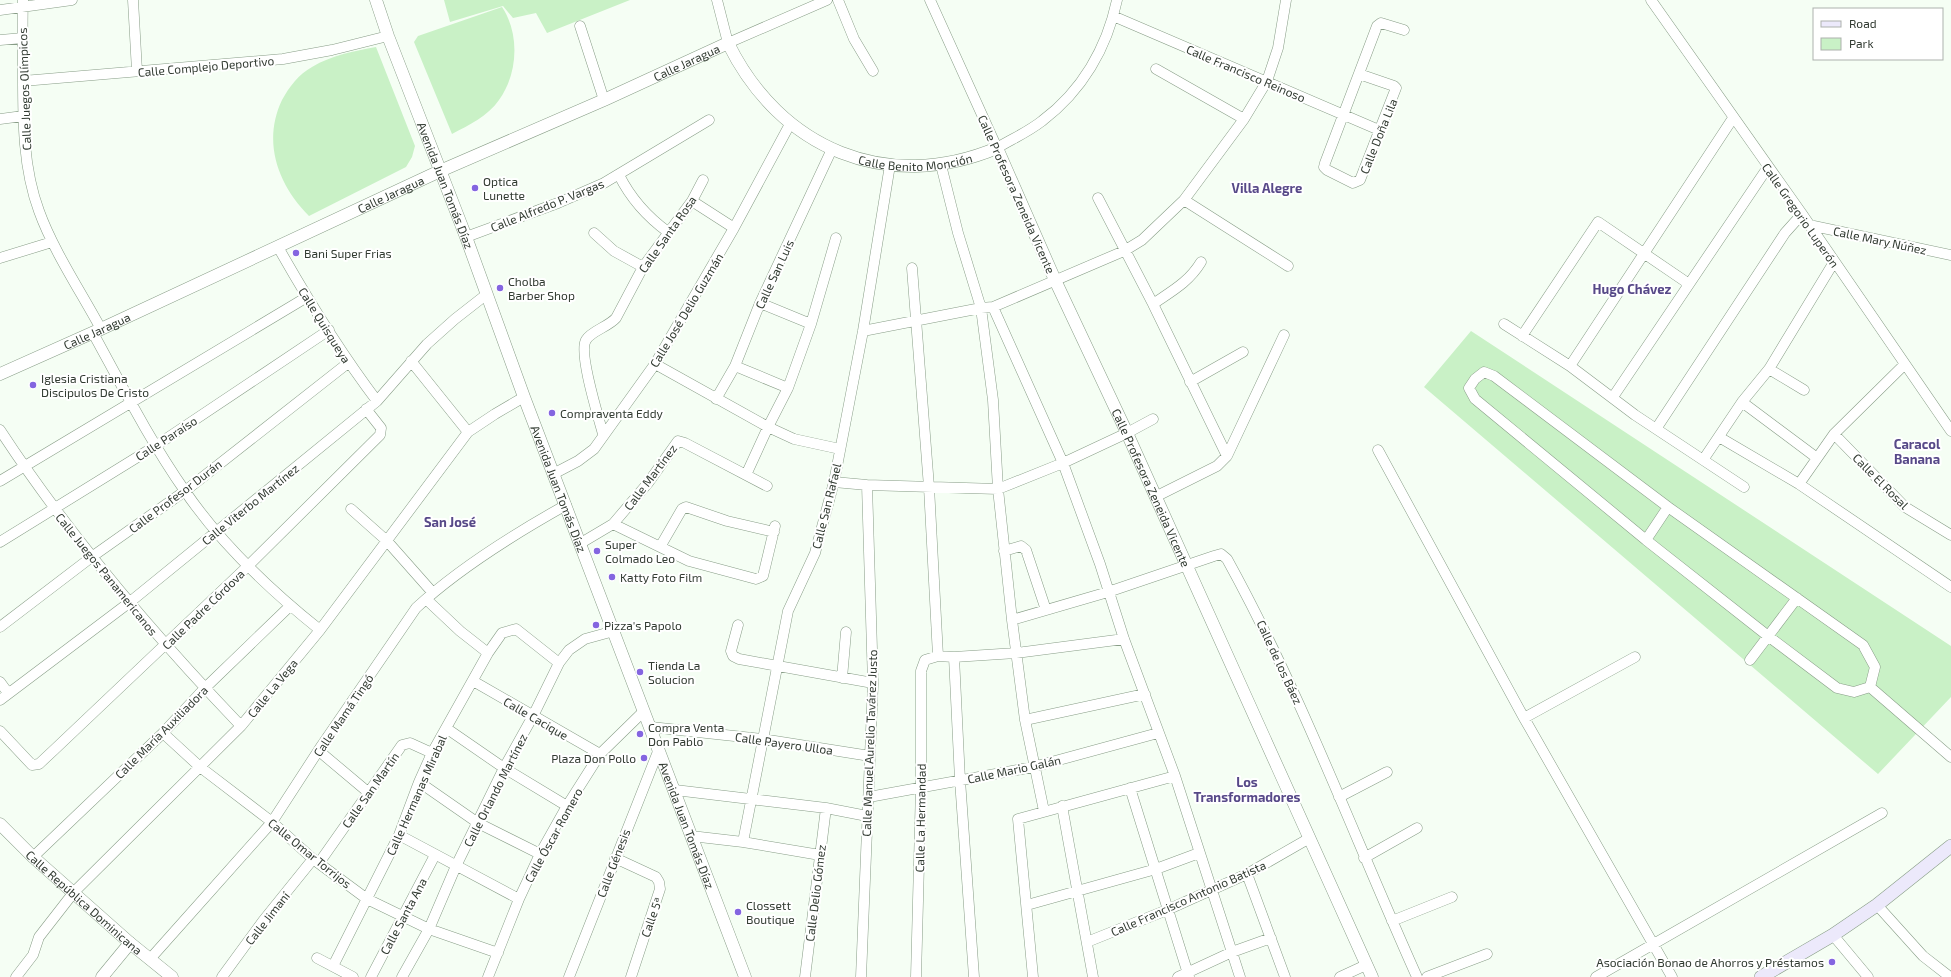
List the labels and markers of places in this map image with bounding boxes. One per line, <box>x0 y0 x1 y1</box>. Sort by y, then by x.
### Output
place label: Optica Lunette <box>483 174 525 202</box>
marker: Optica Lunette <box>470 183 480 193</box>
place label: Bani Super Frias <box>304 246 392 260</box>
marker: Bani Super Frias <box>291 248 301 258</box>
place label: Cholba Barber Shop <box>508 274 575 302</box>
marker: Cholba Barber Shop <box>495 283 505 293</box>
place label: Iglesia Cristiana Discipulos De Cristo <box>41 371 149 399</box>
marker: Iglesia Cristiana Discipulos De Cristo <box>28 380 38 390</box>
place label: Compraventa Eddy <box>560 406 664 420</box>
marker: Compraventa Eddy <box>547 408 557 418</box>
place label: Super Colmado Leo <box>605 537 675 565</box>
marker: Super Colmado Leo <box>592 546 602 556</box>
place label: Katty Foto Film <box>620 570 702 584</box>
marker: Katty Foto Film <box>607 572 617 582</box>
place label: Pizza's Papolo <box>604 618 682 632</box>
marker: Pizza's Papolo <box>591 620 601 630</box>
place label: Tienda La Solucion <box>648 658 700 686</box>
marker: Tienda La Solucion <box>635 667 645 677</box>
place label: Compra Venta Don Pablo <box>648 720 724 748</box>
marker: Compra Venta Don Pablo <box>635 729 645 739</box>
place label: Plaza Don Pollo <box>551 751 636 765</box>
marker: Plaza Don Pollo <box>639 753 649 763</box>
place label: Clossett Boutique <box>746 898 795 926</box>
marker: Clossett Boutique <box>733 907 743 917</box>
place label: Asociación Bonao de Ahorros y Préstamos <box>1596 955 1824 969</box>
marker: Asociación Bonao de Ahorros y Préstamos <box>1827 957 1837 967</box>

